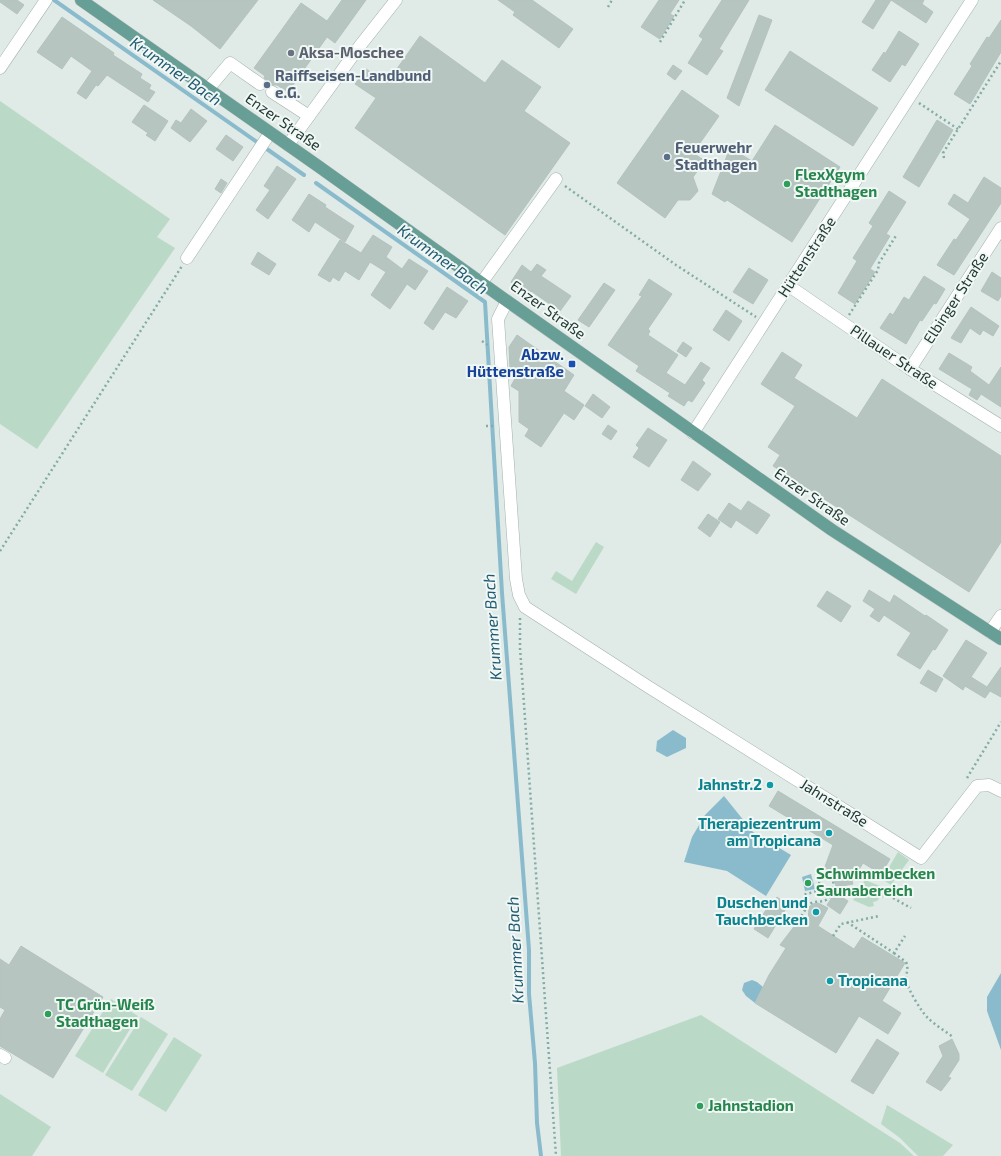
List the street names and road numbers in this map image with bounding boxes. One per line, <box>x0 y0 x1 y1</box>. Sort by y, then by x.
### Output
street label: Enzer Straße <box>242 88 325 154</box>
street label: Hüttenstraße <box>773 213 839 300</box>
street label: Elbinger Straße <box>919 248 992 347</box>
street label: Enzer Straße <box>508 276 590 342</box>
street label: Pillauer Straße <box>847 320 942 392</box>
street label: Enzer Straße <box>771 463 854 529</box>
street label: Jahnstraße <box>797 774 872 830</box>

